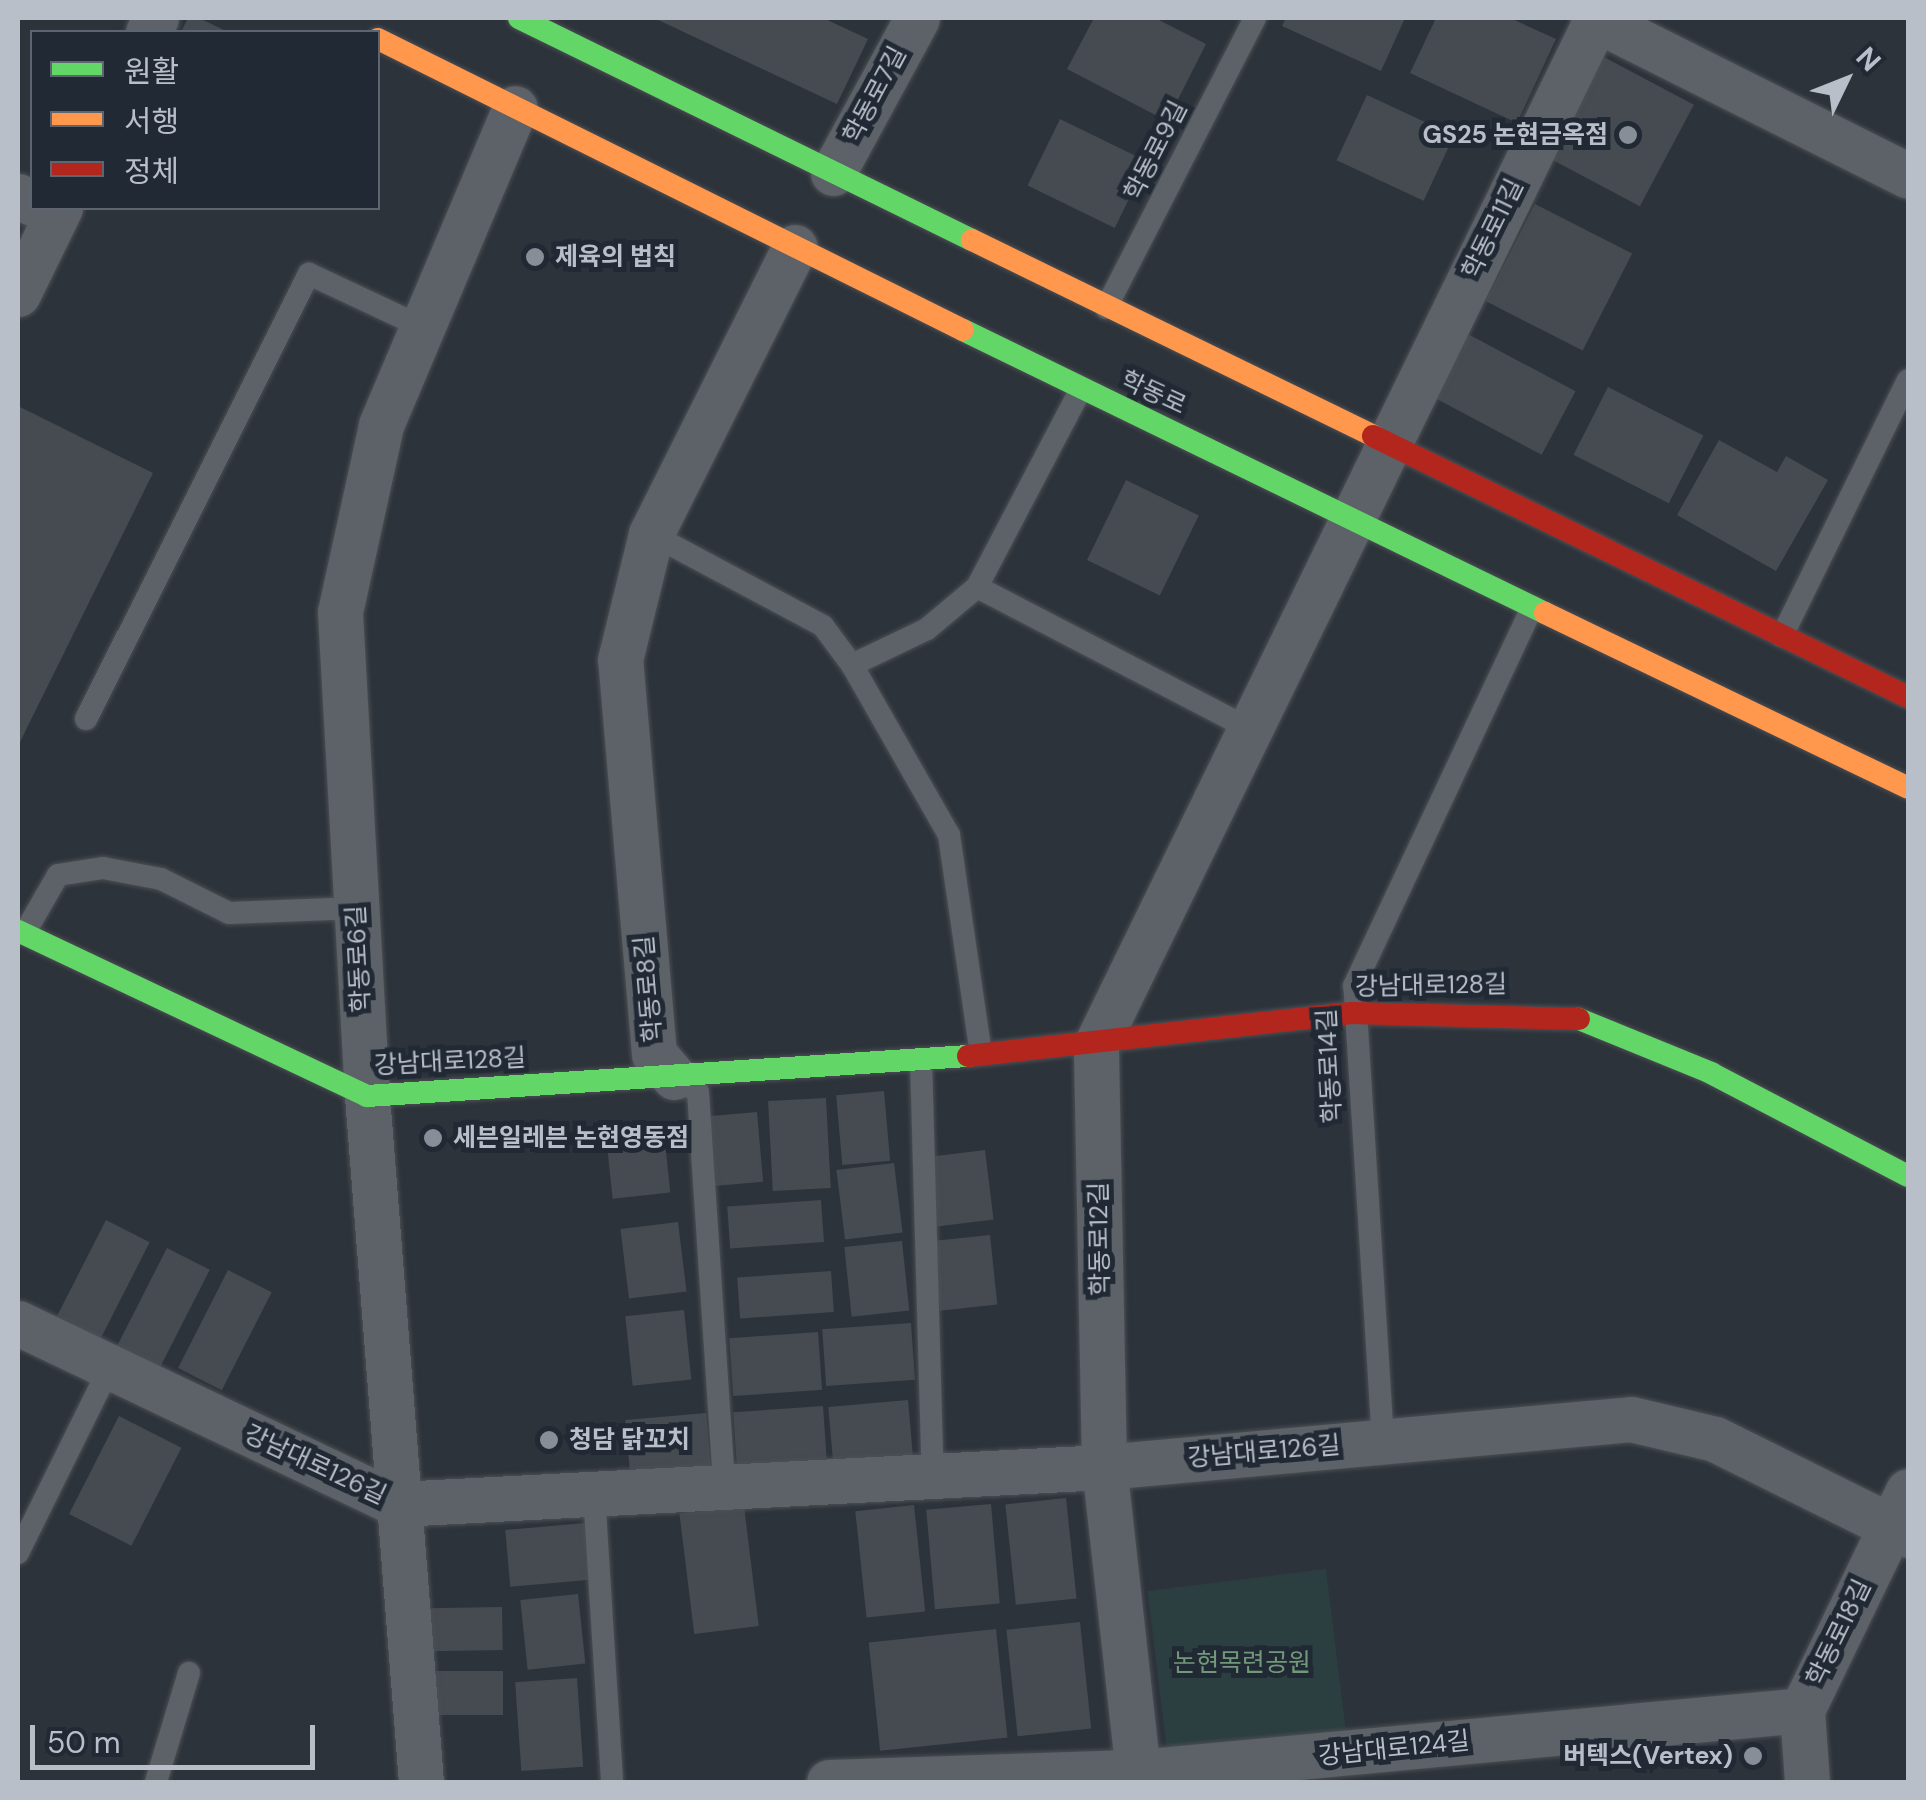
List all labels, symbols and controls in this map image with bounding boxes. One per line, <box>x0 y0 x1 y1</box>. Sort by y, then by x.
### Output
legend <box>30 30 380 210</box>
north arrow <box>1796 30 1896 130</box>
text: N <box>1848 39 1889 79</box>
street label: 학동로7길 <box>837 41 913 149</box>
text: 원활 <box>124 52 179 91</box>
street label: 학동로9길 <box>1118 96 1194 206</box>
text: 서행 <box>124 102 179 141</box>
place label: GS25 논현금옥점 <box>1423 120 1608 150</box>
marker: GS25 논현금옥점 <box>1617 124 1639 146</box>
text: 정체 <box>124 152 179 191</box>
street label: 학동로11길 <box>1456 174 1530 284</box>
place label: 제육의 법칙 <box>555 242 676 272</box>
marker: 제육의 법칙 <box>524 246 546 268</box>
street label: 학동로 <box>1115 365 1191 421</box>
street label: 학동로6길 <box>341 904 377 1014</box>
street label: 학동로8길 <box>629 934 669 1044</box>
street label: 강남대로128길 <box>1355 970 1507 1002</box>
street label: 학동로14길 <box>1312 1008 1348 1124</box>
street label: 강남대로128길 <box>373 1043 527 1081</box>
place label: 세븐일레븐 논현영동점 <box>453 1123 689 1153</box>
marker: 세븐일레븐 논현영동점 <box>422 1127 444 1149</box>
street label: 학동로12길 <box>1084 1182 1116 1296</box>
street label: 강남대로126길 <box>239 1419 391 1511</box>
place label: 청담 닭꼬치 <box>569 1425 690 1455</box>
marker: 청담 닭꼬치 <box>538 1429 560 1451</box>
street label: 강남대로126길 <box>1187 1430 1341 1474</box>
street label: 학동로18길 <box>1800 1575 1878 1691</box>
park label: 논현목련공원 <box>1173 1648 1311 1678</box>
scale bar <box>35 1705 320 1767</box>
text: 50 m <box>47 1723 121 1762</box>
street label: 강남대로124길 <box>1317 1726 1471 1772</box>
place label: 버텍스(Vertex) <box>1563 1741 1733 1771</box>
marker: 버텍스(Vertex) <box>1742 1745 1764 1767</box>

